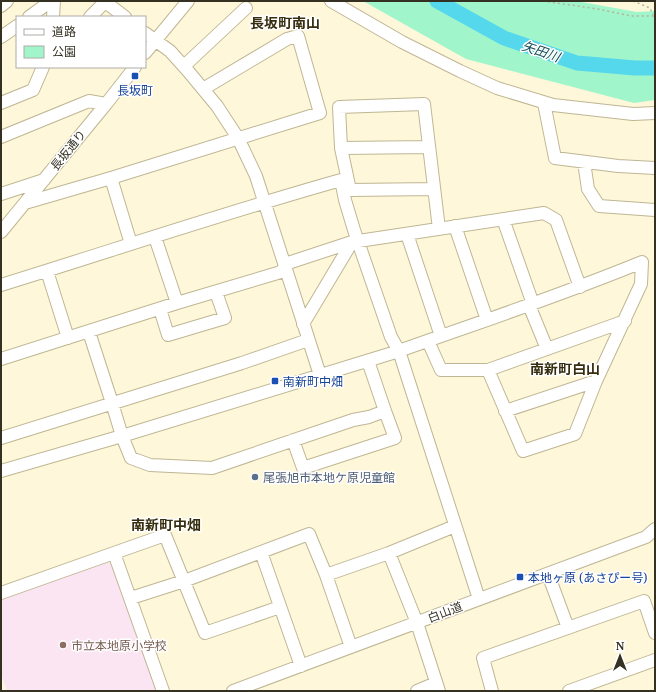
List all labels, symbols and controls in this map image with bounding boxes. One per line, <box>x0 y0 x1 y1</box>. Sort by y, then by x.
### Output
district label: 長坂町南山 <box>250 13 320 32</box>
legend <box>16 16 146 68</box>
text: 道路 <box>52 23 76 40</box>
water label: 矢田川 <box>520 36 564 67</box>
text: 公園 <box>52 43 76 60</box>
marker: 長坂町 <box>130 71 140 81</box>
place label: 長坂町 <box>117 82 153 99</box>
street label: 長坂通り <box>46 126 90 174</box>
district label: 南新町白山 <box>530 359 600 378</box>
place label: 南新町中畑 <box>283 373 343 390</box>
marker: 南新町中畑 <box>270 376 280 386</box>
place label: 尾張旭市本地ケ原児童館 <box>263 469 395 486</box>
marker: 尾張旭市本地ケ原児童館 <box>250 472 260 482</box>
district label: 南新町中畑 <box>131 515 201 534</box>
place label: 本地ヶ原 (あさぴー号) <box>528 569 647 586</box>
marker: 本地ヶ原 (あさぴー号) <box>515 572 525 582</box>
street label: 白山道 <box>425 598 465 626</box>
north arrow <box>600 636 640 676</box>
place label: 市立本地原小学校 <box>71 637 167 654</box>
text: N <box>616 638 625 653</box>
marker: 市立本地原小学校 <box>58 640 68 650</box>

